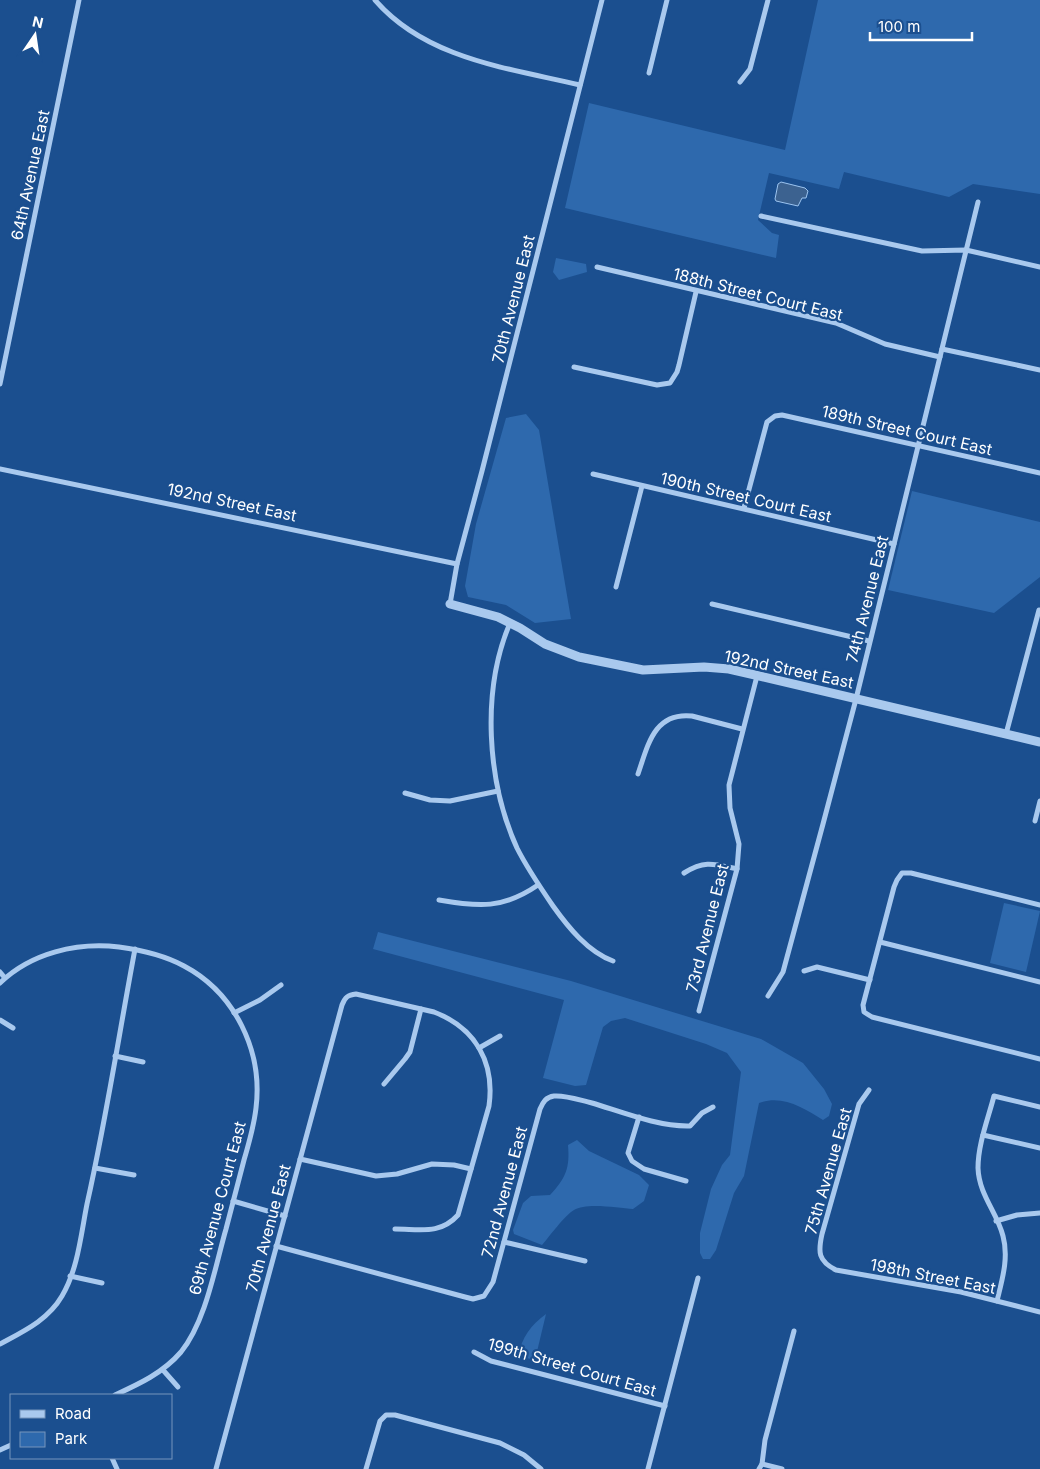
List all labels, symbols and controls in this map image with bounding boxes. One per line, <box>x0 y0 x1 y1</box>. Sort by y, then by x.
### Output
north arrow <box>10 10 60 60</box>
scale bar <box>870 10 972 42</box>
text: N <box>31 12 45 31</box>
text: 100 m <box>878 17 920 36</box>
street label: 64th Avenue East <box>6 108 54 242</box>
street label: 70th Avenue East <box>487 233 539 365</box>
street label: 188th Street Court East <box>671 263 845 325</box>
street label: 189th Street Court East <box>820 401 994 459</box>
street label: 190th Street Court East <box>659 468 833 526</box>
street label: 192nd Street East <box>165 479 299 525</box>
street label: 74th Avenue East <box>841 533 893 665</box>
street label: 192nd Street East <box>722 646 856 692</box>
street label: 73rd Avenue East <box>681 862 733 994</box>
street label: 75th Avenue East <box>800 1105 856 1237</box>
street label: 69th Avenue Court East <box>184 1119 250 1297</box>
street label: 72nd Avenue East <box>477 1124 531 1260</box>
street label: 70th Avenue East <box>241 1162 295 1294</box>
street label: 198th Street East <box>869 1254 997 1298</box>
street label: 199th Street Court East <box>485 1333 659 1401</box>
legend <box>10 1394 172 1459</box>
text: Road <box>55 1404 91 1423</box>
text: Park <box>55 1429 88 1448</box>

